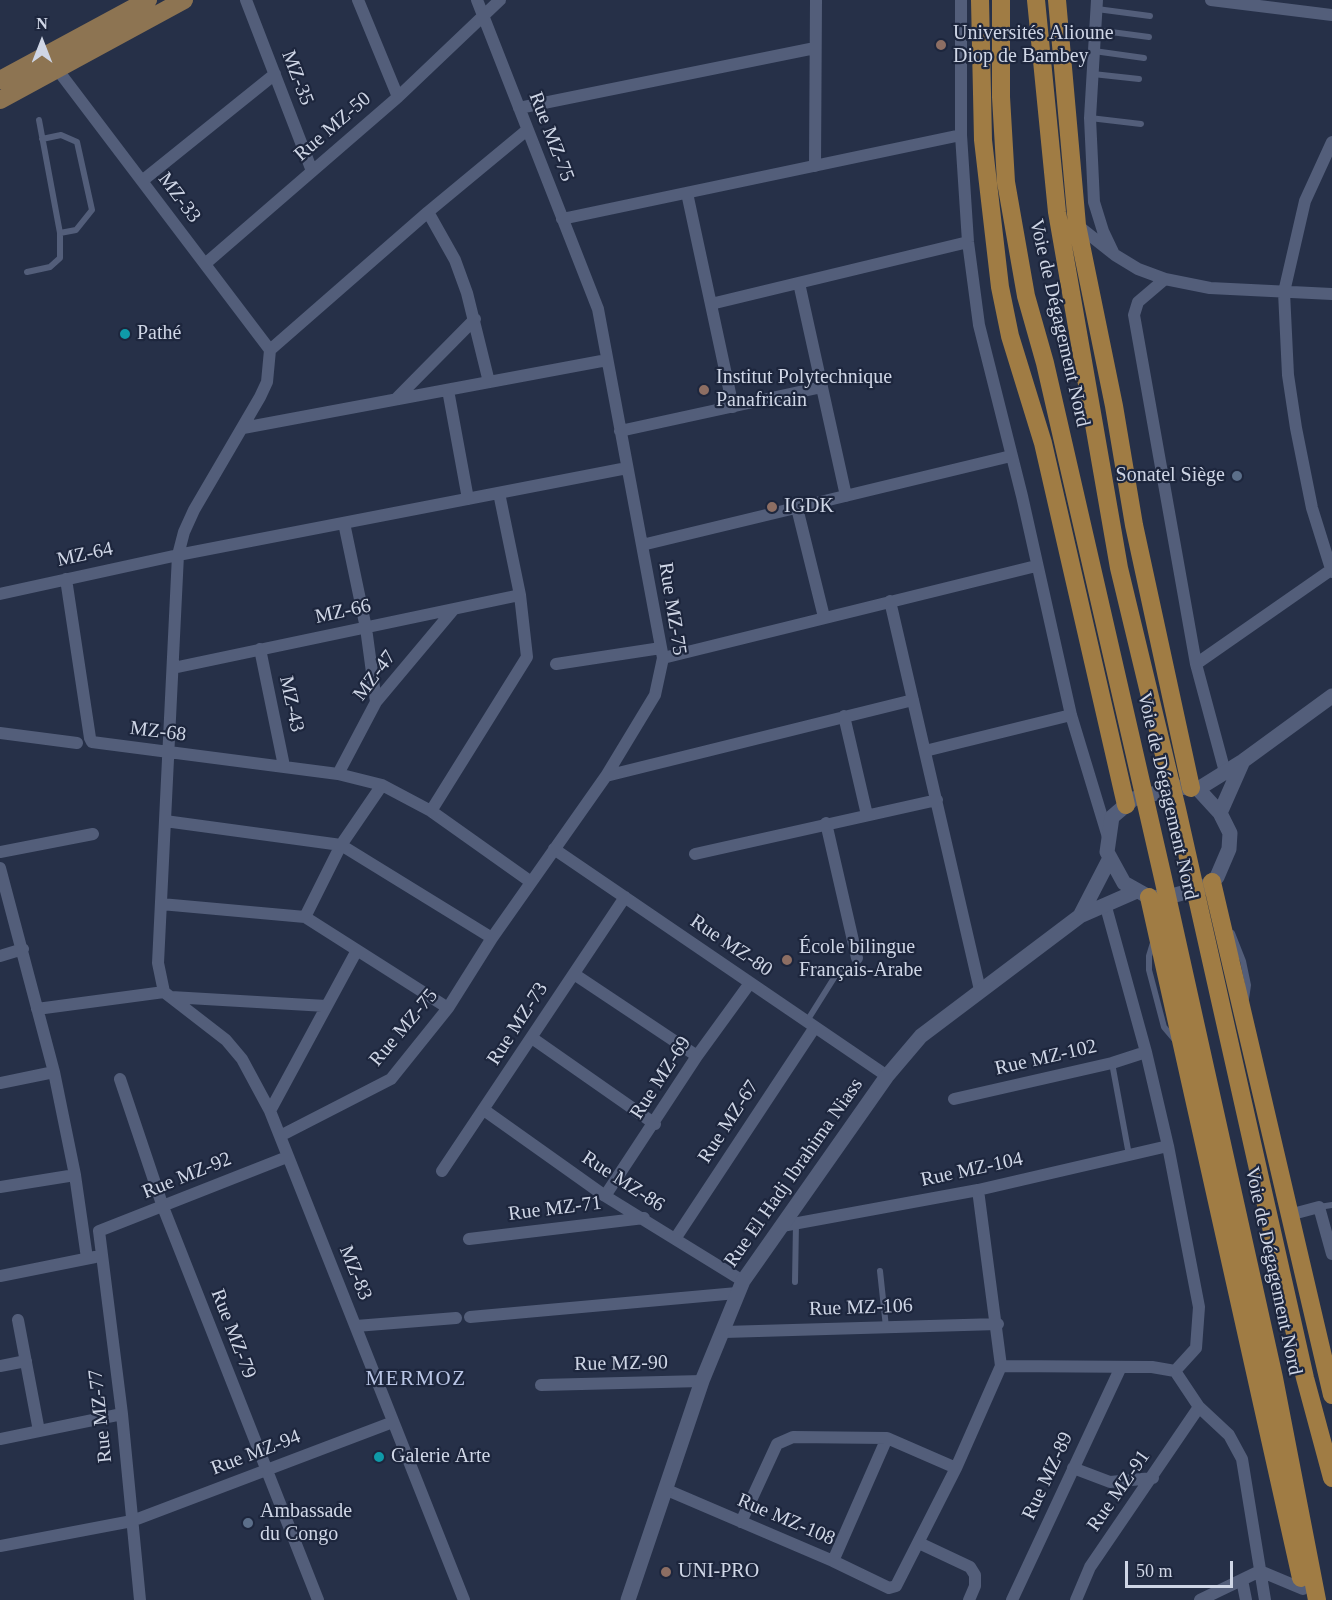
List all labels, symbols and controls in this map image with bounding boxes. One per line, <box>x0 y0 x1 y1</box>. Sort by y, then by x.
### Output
north arrow <box>12 12 72 72</box>
text: N <box>36 15 48 32</box>
place label: Universités Alioune Diop de Bambey <box>953 22 1114 69</box>
marker: Universités Alioune Diop de Bambey <box>934 38 948 52</box>
street label: MZ-35 <box>276 47 318 109</box>
street label: Rue MZ-50 <box>290 87 376 167</box>
street label: Rue MZ-75 <box>523 89 579 185</box>
street label: MZ-33 <box>152 168 206 228</box>
street label: Voie de Dégagement Nord <box>1023 217 1095 429</box>
place label: Pathé <box>137 322 181 346</box>
marker: Pathé <box>118 327 132 341</box>
place label: Institut Polytechnique Panafricain <box>716 366 892 413</box>
marker: Institut Polytechnique Panafricain <box>697 383 711 397</box>
place label: Sonatel Siège <box>1116 464 1225 488</box>
marker: Sonatel Siège <box>1230 469 1244 483</box>
place label: IGDK <box>784 495 834 519</box>
marker: IGDK <box>765 500 779 514</box>
street label: MZ-64 <box>55 537 115 573</box>
street label: Rue MZ-75 <box>653 561 691 657</box>
street label: MZ-66 <box>313 594 373 630</box>
street label: MZ-47 <box>348 646 402 706</box>
street label: MZ-43 <box>273 674 309 734</box>
street label: Voie de Dégagement Nord <box>1131 690 1203 902</box>
street label: MZ-68 <box>128 717 188 747</box>
street label: Rue MZ-80 <box>685 910 777 982</box>
place label: École bilingue Français-Arabe <box>799 936 922 983</box>
marker: École bilingue Français-Arabe <box>780 953 794 967</box>
street label: Rue MZ-73 <box>482 978 554 1070</box>
street label: Rue MZ-75 <box>365 984 443 1072</box>
street label: Rue MZ-69 <box>625 1032 697 1124</box>
street label: Rue MZ-102 <box>993 1035 1099 1081</box>
street label: Rue El Hadj Ibrahima Niass <box>719 1074 869 1272</box>
street label: Rue MZ-67 <box>693 1076 765 1168</box>
street label: Rue MZ-86 <box>577 1146 669 1218</box>
street label: Rue MZ-92 <box>139 1147 235 1205</box>
street label: Rue MZ-104 <box>919 1147 1025 1193</box>
street label: Voie de Dégagement Nord <box>1239 1165 1307 1377</box>
street label: Rue MZ-71 <box>507 1191 603 1227</box>
street label: MZ-83 <box>333 1242 377 1304</box>
street label: Rue MZ-79 <box>205 1286 261 1382</box>
street label: Rue MZ-106 <box>809 1294 913 1322</box>
street label: Rue MZ-90 <box>574 1351 668 1377</box>
district label: MERMOZ <box>365 1366 467 1392</box>
street label: Rue MZ-77 <box>84 1368 118 1464</box>
street label: Rue MZ-94 <box>208 1425 304 1481</box>
street label: Rue MZ-89 <box>1017 1428 1079 1524</box>
place label: Galerie Arte <box>391 1445 490 1469</box>
street label: Rue MZ-91 <box>1082 1446 1156 1536</box>
marker: Galerie Arte <box>372 1450 386 1464</box>
street label: Rue MZ-108 <box>734 1489 838 1551</box>
place label: Ambassade du Congo <box>260 1500 352 1547</box>
marker: Ambassade du Congo <box>241 1516 255 1530</box>
scale bar <box>1128 1549 1236 1587</box>
place label: UNI-PRO <box>678 1560 759 1584</box>
text: 50 m <box>1136 1561 1173 1581</box>
marker: UNI-PRO <box>659 1565 673 1579</box>

